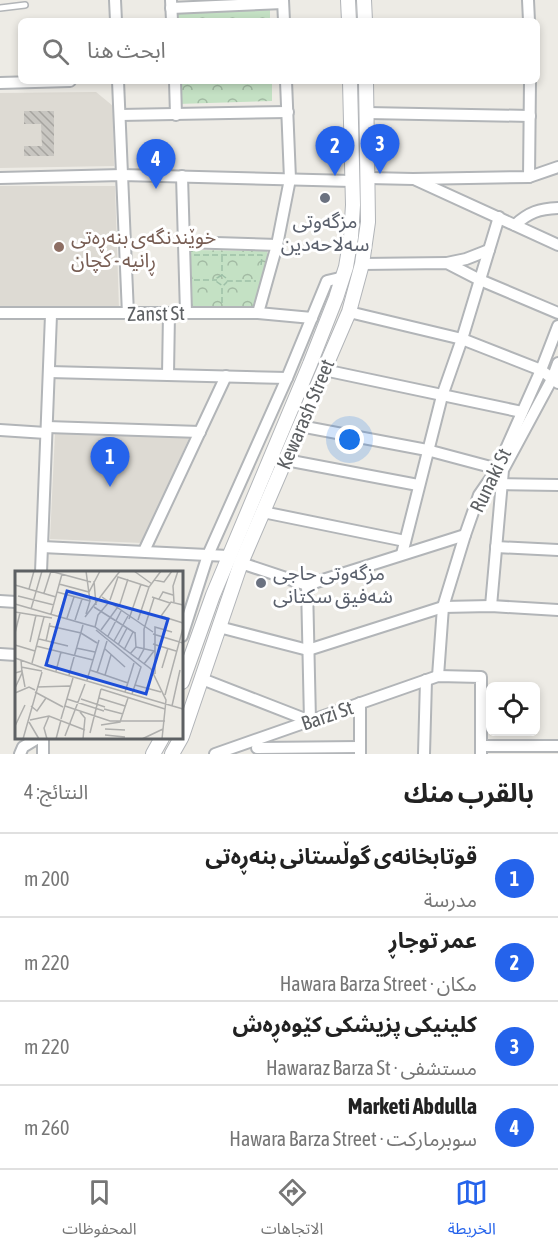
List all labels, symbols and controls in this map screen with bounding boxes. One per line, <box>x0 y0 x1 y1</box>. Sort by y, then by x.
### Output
search box <box>18 18 540 84</box>
icon: search <box>39 35 72 68</box>
text: ابحث هنا <box>87 37 166 63</box>
pin: 3 <box>360 124 400 174</box>
pin: 2 <box>316 126 354 176</box>
pin: 4 <box>136 140 176 189</box>
marker: مزگەوتی سەلاحەدین <box>318 191 332 205</box>
place label: مزگەوتی سەلاحەدین <box>281 209 369 256</box>
place label: خوێندنگەی بنەڕەتی ڕانیە - کچان <box>71 225 216 277</box>
marker: خوێندنگەی بنەڕەتی ڕانیە - کچان <box>52 240 66 254</box>
street label: Zanst St <box>127 301 185 325</box>
street label: Kewarash Street <box>271 355 339 473</box>
your location <box>335 425 364 454</box>
pin: 1 <box>90 438 130 487</box>
street label: Runaki St <box>465 444 515 516</box>
place label: مزگەوتی حاجی شەفیق سکتانی <box>273 561 393 609</box>
inset map <box>15 571 183 739</box>
marker: مزگەوتی حاجی شەفیق سکتانی <box>254 576 268 590</box>
map controls <box>486 682 540 736</box>
button: locate <box>486 682 540 736</box>
street label: Barzi St <box>298 695 356 735</box>
text: بالقرب منك <box>404 778 534 808</box>
text: النتائج: 4 <box>24 780 88 803</box>
text: قوتابخانه‌ی گوڵستانی بنه‌ڕه‌تی <box>205 843 477 869</box>
text: 200 m <box>24 867 69 890</box>
text: 1 <box>510 867 519 890</box>
text: مدرسة <box>424 888 477 911</box>
text: عمر توجاڕ <box>389 927 477 953</box>
text: 220 m <box>24 951 69 974</box>
text: 2 <box>510 951 519 974</box>
text: مكان · Hawara Barza Street <box>280 972 477 995</box>
text: كلینیكی پزیشكی كێوەڕەش <box>232 1011 477 1037</box>
text: 220 m <box>24 1035 69 1058</box>
text: 3 <box>510 1035 519 1058</box>
text: مستشفى · Hawaraz Barza St <box>266 1056 477 1079</box>
text: Marketi Abdulla <box>348 1093 477 1119</box>
text: 260 m <box>24 1116 69 1139</box>
text: 4 <box>510 1116 519 1139</box>
text: سوبرماركت · Hawara Barza Street <box>229 1127 477 1150</box>
tab: المحفوظات <box>62 1176 136 1246</box>
tab: الاتجاهات <box>261 1176 323 1246</box>
tab: الخريطة <box>448 1176 496 1246</box>

